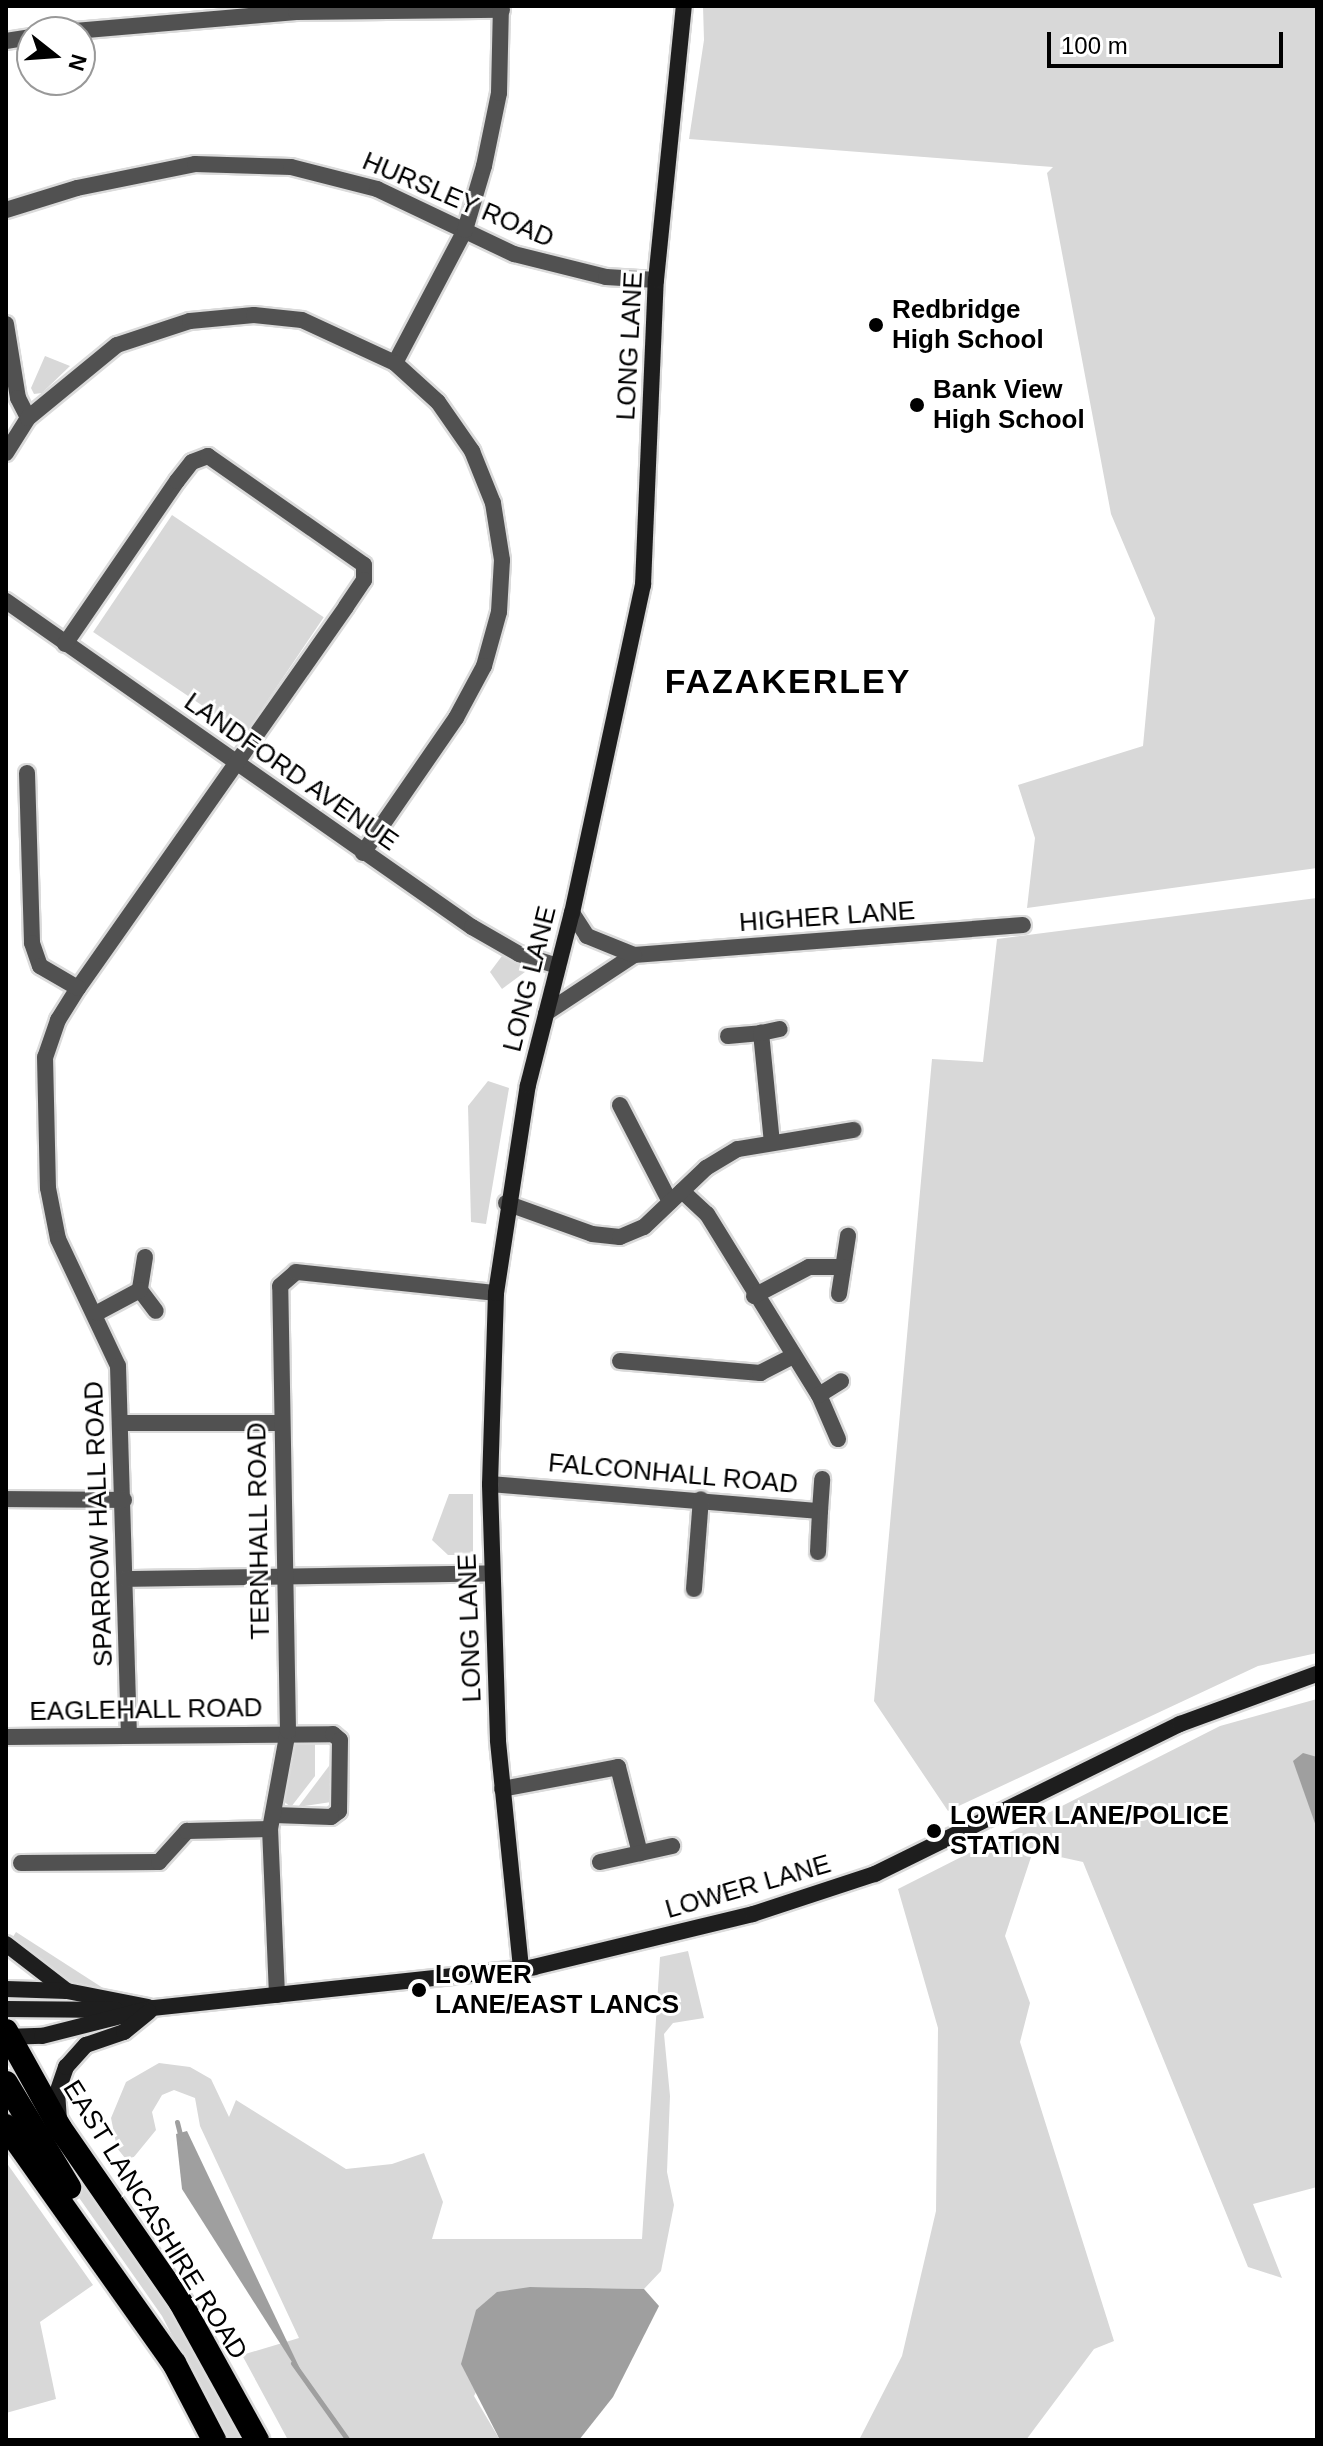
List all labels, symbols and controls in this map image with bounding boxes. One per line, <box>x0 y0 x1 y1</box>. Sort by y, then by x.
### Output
north arrow <box>16 16 96 96</box>
scale bar <box>1051 16 1287 66</box>
text: 100 m <box>1061 32 1128 59</box>
text: N <box>63 51 92 74</box>
street label: HURSLEY ROAD <box>357 146 559 254</box>
street label: LONG LANE <box>611 271 649 421</box>
place label: Redbridge High School <box>892 294 1044 356</box>
marker: Redbridge High School <box>867 316 885 334</box>
place label: Bank View High School <box>933 374 1085 436</box>
marker: Bank View High School <box>908 396 926 414</box>
district label: FAZAKERLEY <box>665 662 911 702</box>
street label: LANDFORD AVENUE <box>178 686 404 858</box>
street label: HIGHER LANE <box>738 895 916 939</box>
street label: LONG LANE <box>497 903 563 1055</box>
street label: SPARROW HALL ROAD <box>78 1380 120 1668</box>
street label: TERNHALL ROAD <box>241 1422 277 1640</box>
street label: FALCONHALL ROAD <box>546 1448 800 1500</box>
street label: LONG LANE <box>452 1553 488 1703</box>
street label: EAGLEHALL ROAD <box>29 1692 263 1728</box>
place label: LOWER LANE/POLICE STATION <box>950 1800 1229 1862</box>
marker: LOWER LANE/POLICE STATION <box>925 1822 943 1840</box>
street label: LOWER LANE <box>662 1849 834 1925</box>
place label: LOWER LANE/EAST LANCS <box>435 1959 679 2020</box>
marker: LOWER LANE/EAST LANCS <box>410 1981 428 1999</box>
street label: EAST LANCASHIRE ROAD <box>56 2075 254 2365</box>

